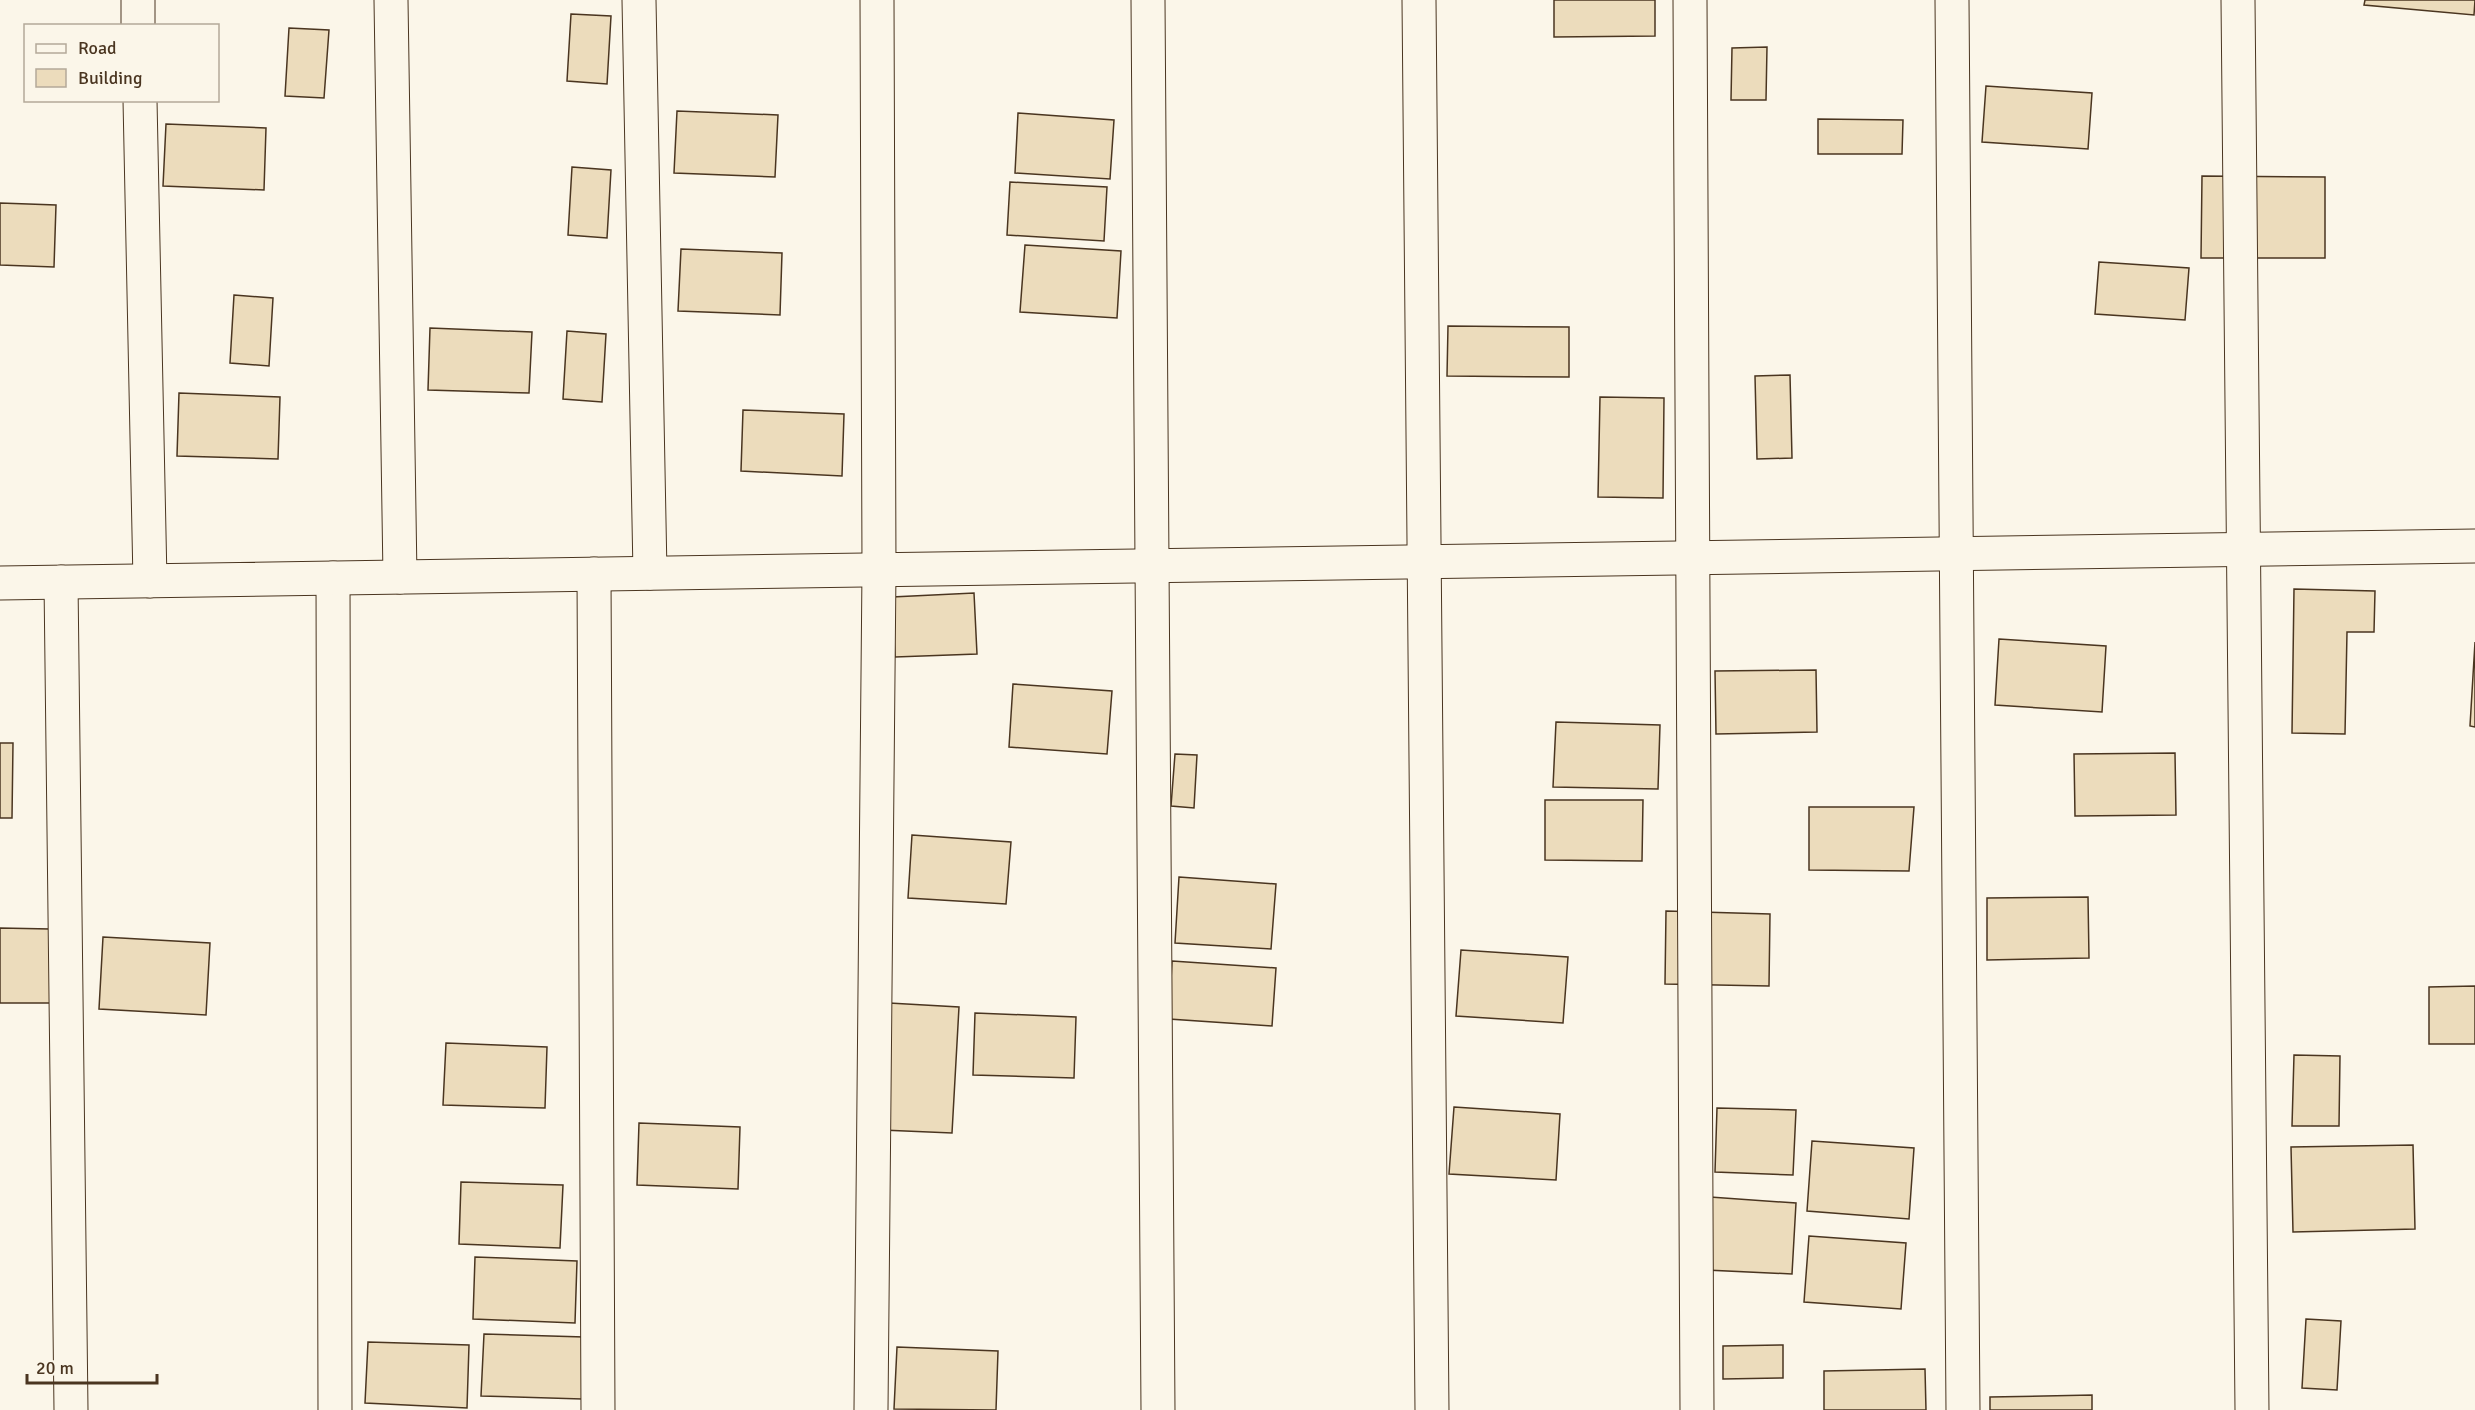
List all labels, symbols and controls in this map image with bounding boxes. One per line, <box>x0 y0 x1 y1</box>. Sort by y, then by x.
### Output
legend <box>24 24 219 102</box>
text: Road <box>78 37 117 59</box>
text: Building <box>78 67 142 89</box>
scale bar <box>27 1347 158 1385</box>
text: 20 m <box>36 1357 74 1379</box>

